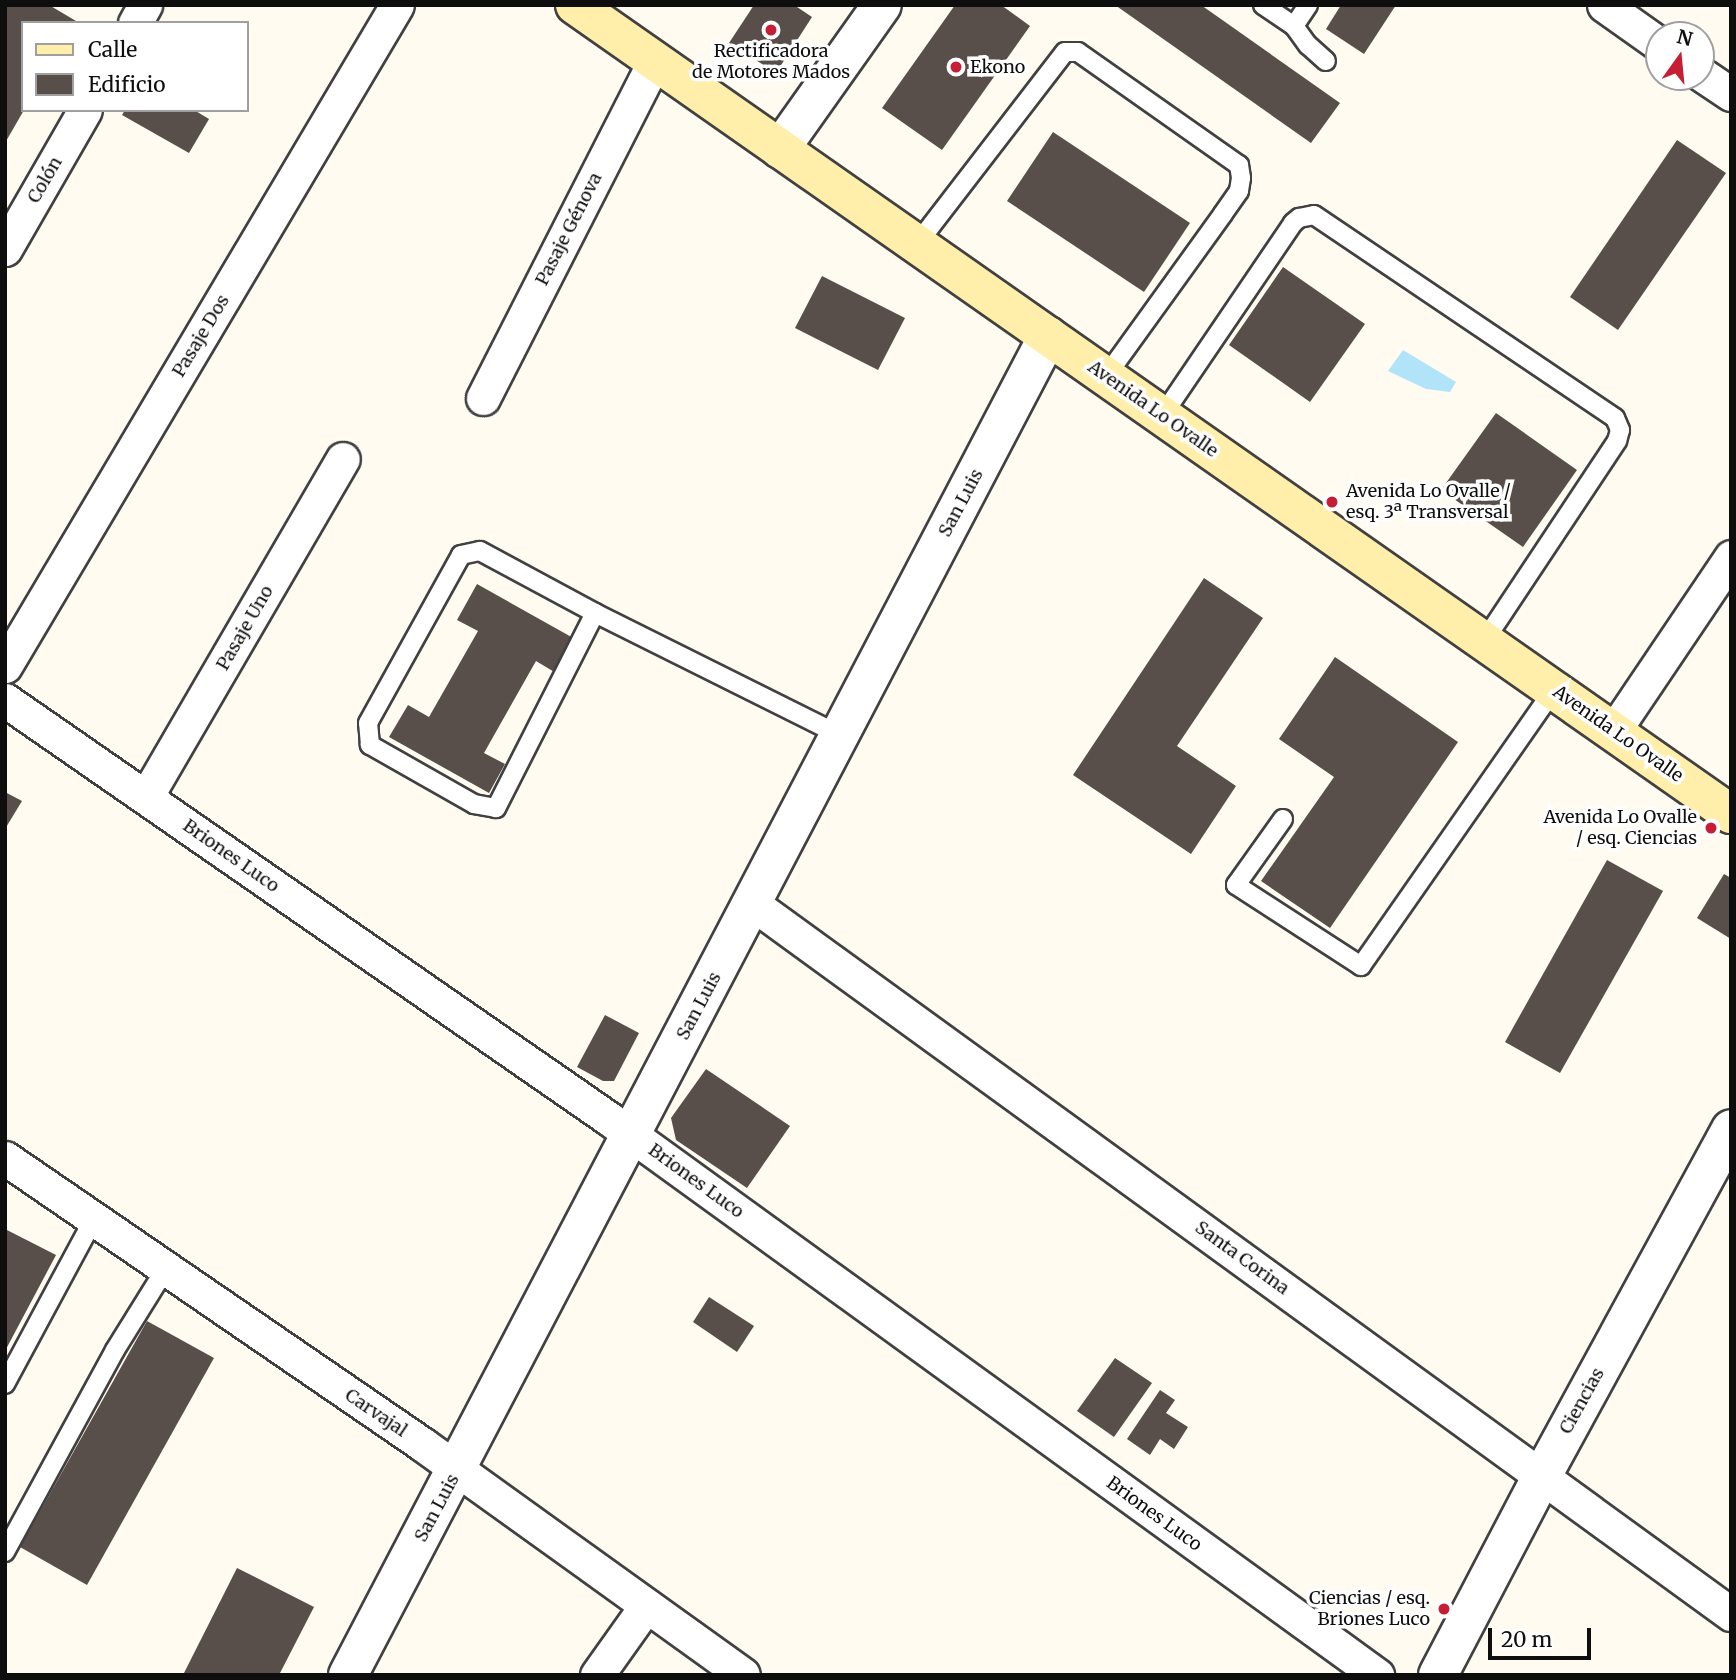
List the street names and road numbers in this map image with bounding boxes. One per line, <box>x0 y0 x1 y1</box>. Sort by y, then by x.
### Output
street label: Colón <box>23 153 67 207</box>
street label: Pasaje Génova <box>531 169 607 289</box>
street label: Pasaje Dos <box>168 291 234 381</box>
street label: Avenida Lo Ovalle <box>1084 356 1222 462</box>
street label: San Luis <box>934 465 988 541</box>
street label: Pasaje Uno <box>212 582 278 674</box>
street label: Avenida Lo Ovalle <box>1549 681 1687 787</box>
street label: Briones Luco <box>179 815 283 897</box>
street label: San Luis <box>672 968 726 1044</box>
street label: Briones Luco <box>644 1139 748 1223</box>
street label: Santa Corina <box>1191 1217 1293 1299</box>
street label: Ciencias <box>1555 1364 1609 1438</box>
street label: Carvajal <box>341 1384 411 1442</box>
street label: San Luis <box>410 1470 464 1546</box>
street label: Briones Luco <box>1102 1472 1206 1556</box>

